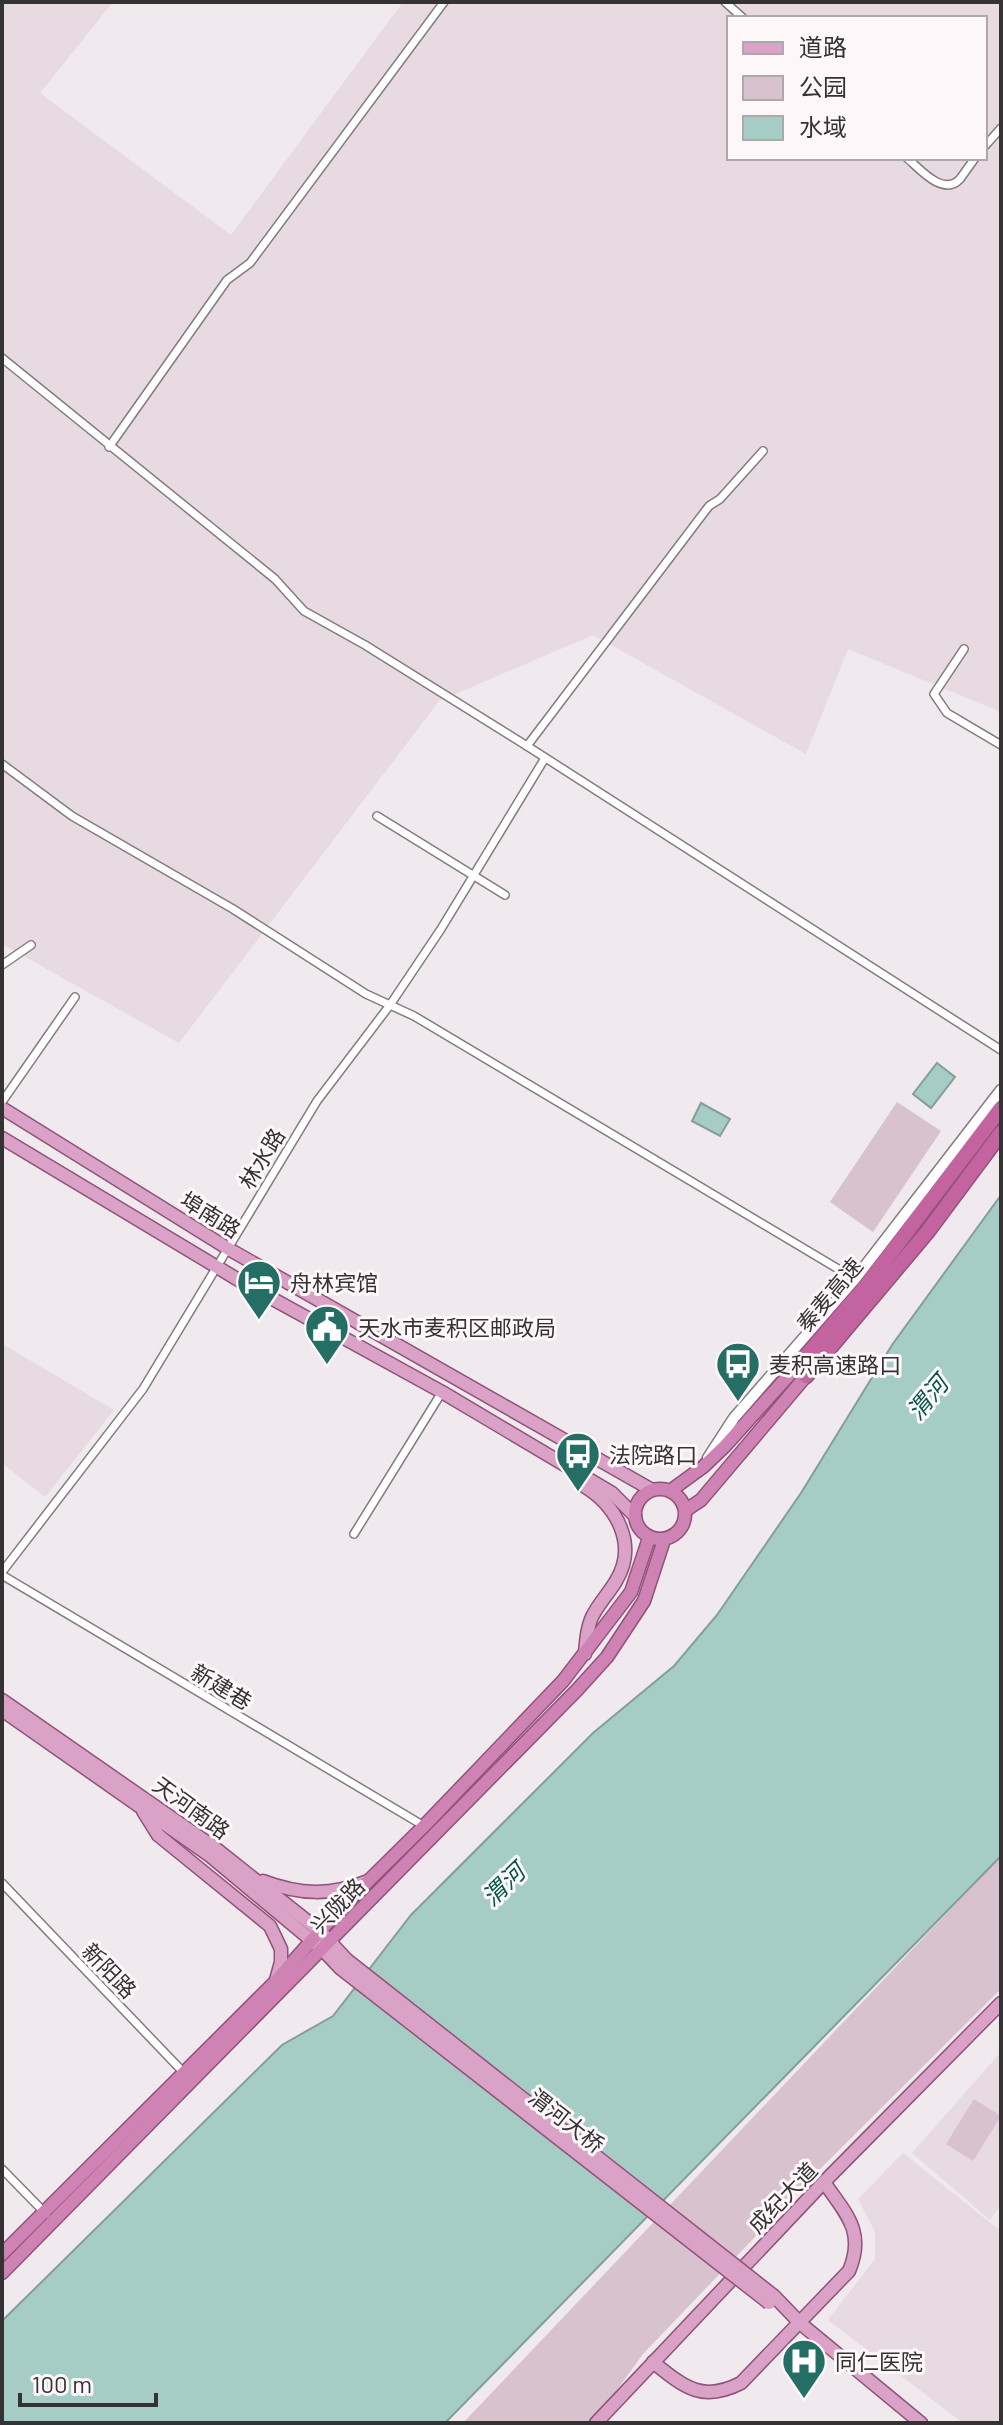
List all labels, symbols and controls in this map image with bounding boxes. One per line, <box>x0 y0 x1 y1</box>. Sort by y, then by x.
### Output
legend <box>727 16 987 160</box>
text: 道路 <box>799 32 847 61</box>
text: 公园 <box>799 72 847 101</box>
text: 水域 <box>799 112 847 141</box>
street label: 林水路 <box>233 1123 289 1193</box>
street label: 埠南路 <box>176 1185 246 1243</box>
street label: 秦麦高速 <box>791 1252 867 1336</box>
hotel icon: 舟林宾馆 <box>235 1258 283 1321</box>
place label: 舟林宾馆 <box>290 1269 378 1295</box>
public building icon: 天水市麦积区邮政局 <box>303 1303 351 1366</box>
place label: 天水市麦积区邮政局 <box>358 1314 556 1340</box>
bus stop icon: 麦积高速路口 <box>714 1340 762 1403</box>
place label: 麦积高速路口 <box>769 1351 901 1377</box>
water label: 渭河 <box>900 1366 956 1425</box>
bus stop icon: 法院路口 <box>554 1430 602 1493</box>
place label: 法院路口 <box>609 1441 697 1467</box>
street label: 新建巷 <box>187 1658 257 1714</box>
street label: 天河南路 <box>149 1771 235 1843</box>
water label: 渭河 <box>476 1854 533 1911</box>
street label: 兴陇路 <box>305 1872 369 1938</box>
street label: 新阳路 <box>78 1937 142 2003</box>
street label: 渭河大桥 <box>524 2083 610 2157</box>
street label: 成纪大道 <box>742 2156 822 2238</box>
hospital icon: 同仁医院 <box>780 2337 828 2400</box>
place label: 同仁医院 <box>835 2348 923 2374</box>
scale bar <box>20 2357 156 2407</box>
text: 100 m <box>32 2369 92 2398</box>

